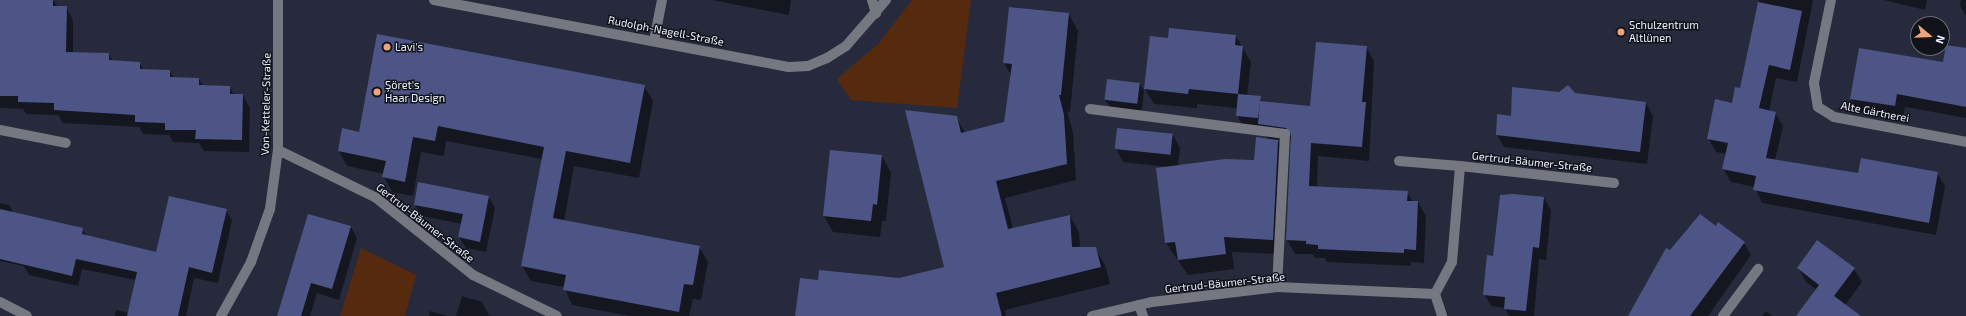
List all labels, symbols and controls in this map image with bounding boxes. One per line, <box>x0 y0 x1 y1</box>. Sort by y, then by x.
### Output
street label: Rudolph-Nagell-Straße <box>607 13 725 49</box>
north arrow <box>1910 16 1950 56</box>
place label: Schulzentrum Altlünen <box>1629 19 1699 45</box>
marker: Schulzentrum Altlünen <box>1616 27 1626 37</box>
text: N <box>1933 34 1948 46</box>
place label: Lavi's <box>395 40 423 54</box>
marker: Lavi's <box>382 42 392 52</box>
street label: Von-Ketteler-Straße <box>259 53 273 155</box>
place label: Şöret's Haar Design <box>385 79 445 105</box>
marker: Şöret's Haar Design <box>372 87 382 97</box>
street label: Alte Gärtnerei <box>1840 99 1910 125</box>
street label: Gertrud-Bäumer-Straße <box>1471 149 1593 175</box>
street label: Gertrud-Bäumer-Straße <box>373 181 477 265</box>
street label: Gertrud-Bäumer-Straße <box>1164 270 1286 296</box>

